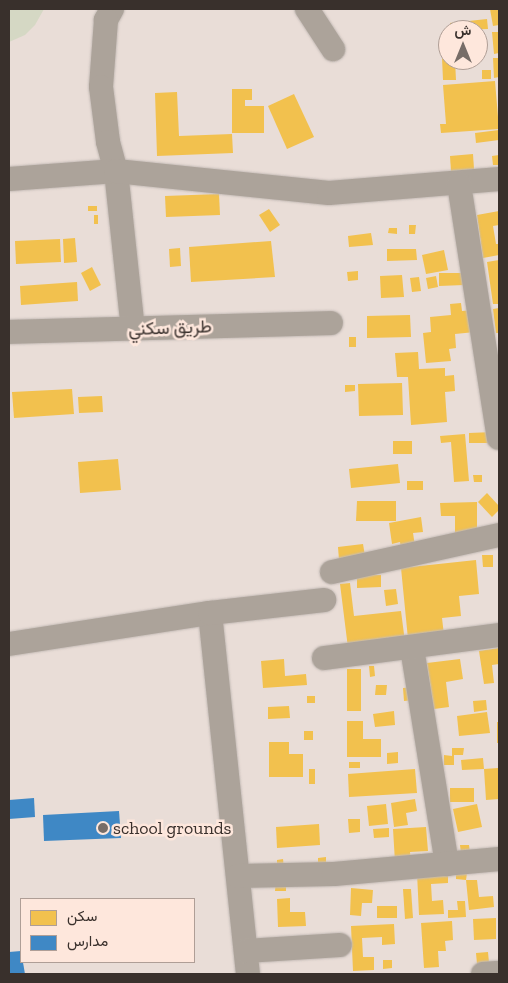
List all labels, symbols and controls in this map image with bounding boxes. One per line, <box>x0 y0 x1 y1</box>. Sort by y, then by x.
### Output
north arrow <box>438 20 488 70</box>
text: ش <box>455 22 471 39</box>
street label: طريق سكني <box>128 316 212 340</box>
place label: school grounds <box>113 817 231 839</box>
marker: school grounds <box>97 822 109 834</box>
legend <box>20 898 195 963</box>
text: سكن <box>67 907 97 925</box>
text: مدارس <box>67 932 108 950</box>

